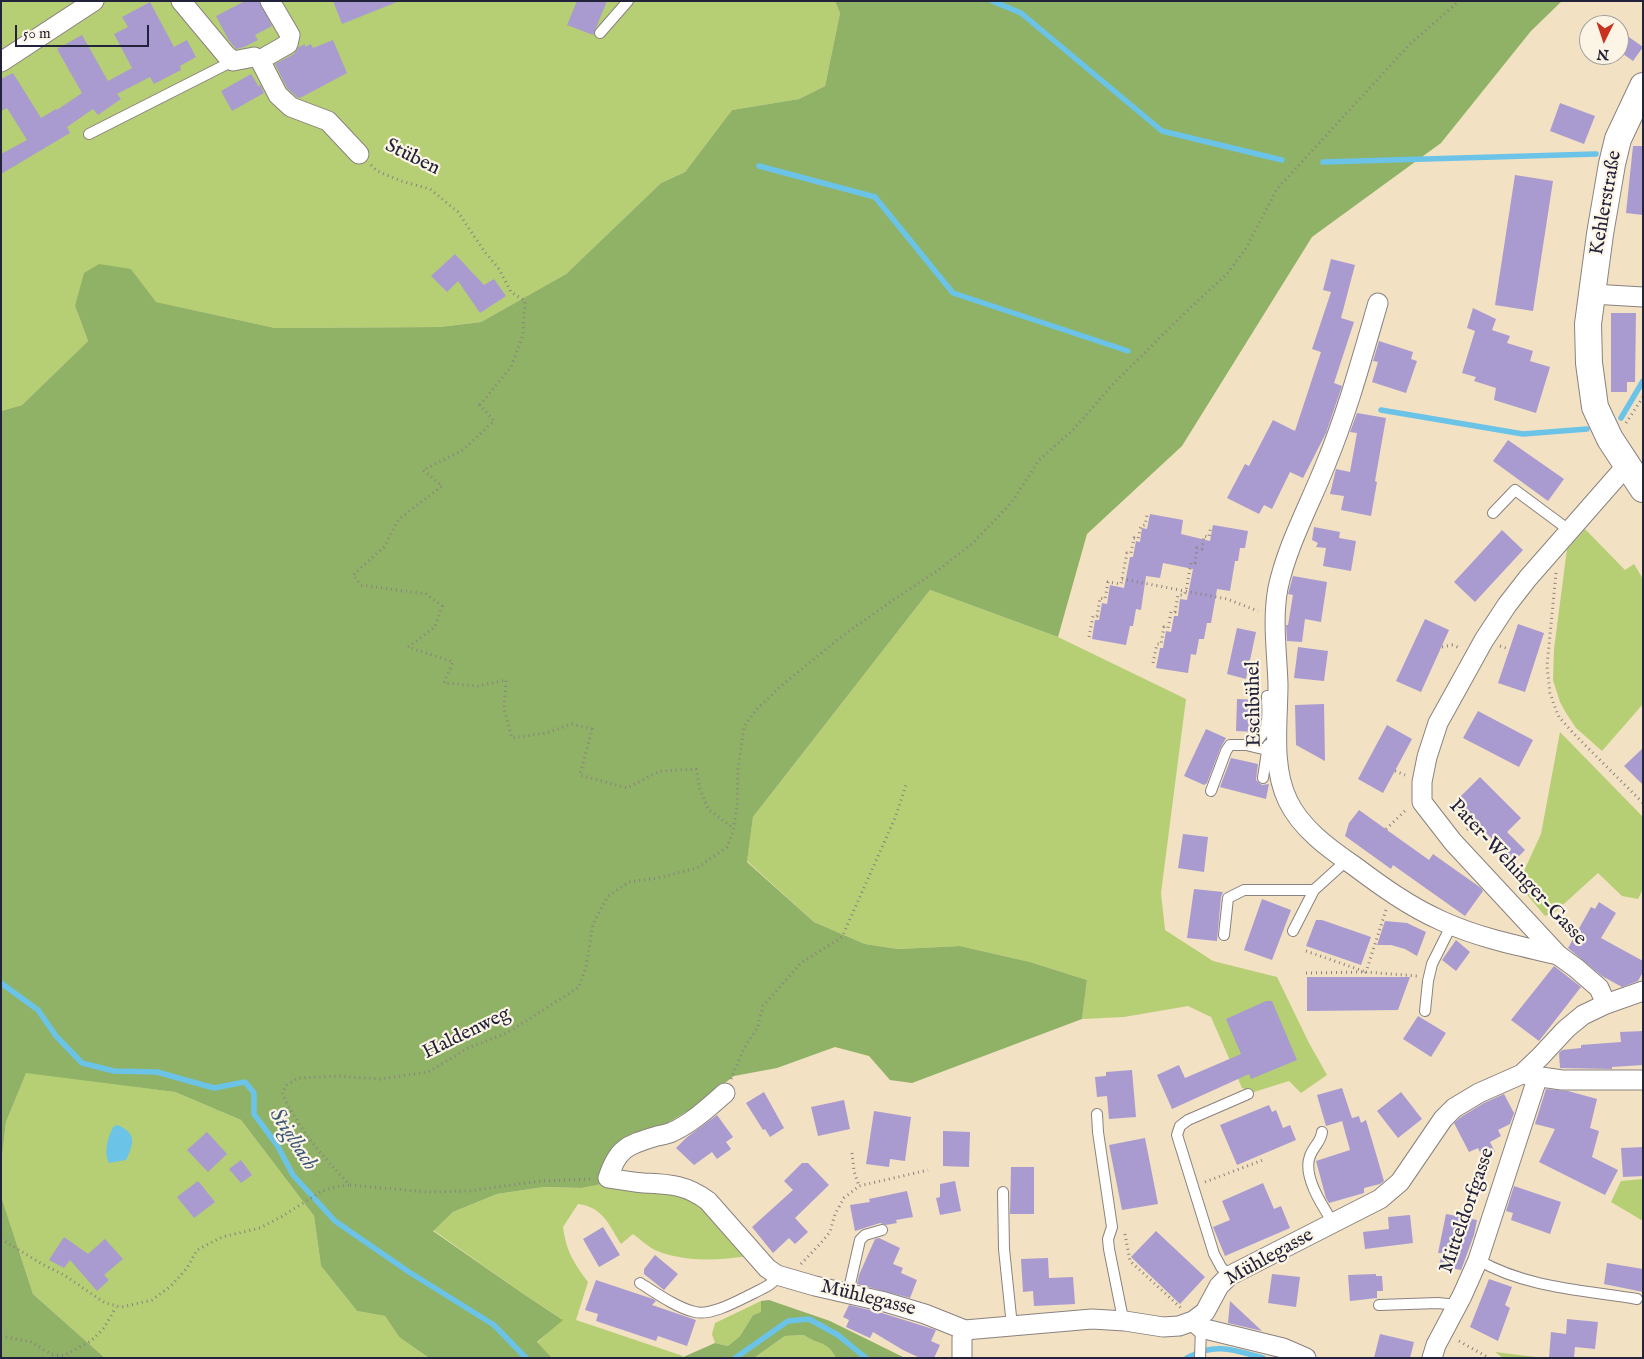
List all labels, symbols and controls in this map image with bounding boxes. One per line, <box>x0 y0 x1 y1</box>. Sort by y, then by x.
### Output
scale bar <box>18 15 151 47</box>
north arrow <box>1579 15 1629 65</box>
text: 50 m <box>23 24 51 43</box>
text: N <box>1596 45 1610 63</box>
street label: Stüben <box>381 134 443 182</box>
street label: Kehlerstraße <box>1586 149 1628 257</box>
street label: Eschbühel <box>1242 661 1268 747</box>
street label: Pater-Wehinger-Gasse <box>1443 795 1591 951</box>
street label: Haldenweg <box>419 1002 515 1066</box>
water label: Stiglbach <box>263 1104 321 1176</box>
street label: Mitteldorfgasse <box>1435 1145 1501 1277</box>
street label: Mühlegasse <box>1222 1224 1318 1292</box>
street label: Mühlegasse <box>818 1276 918 1322</box>

